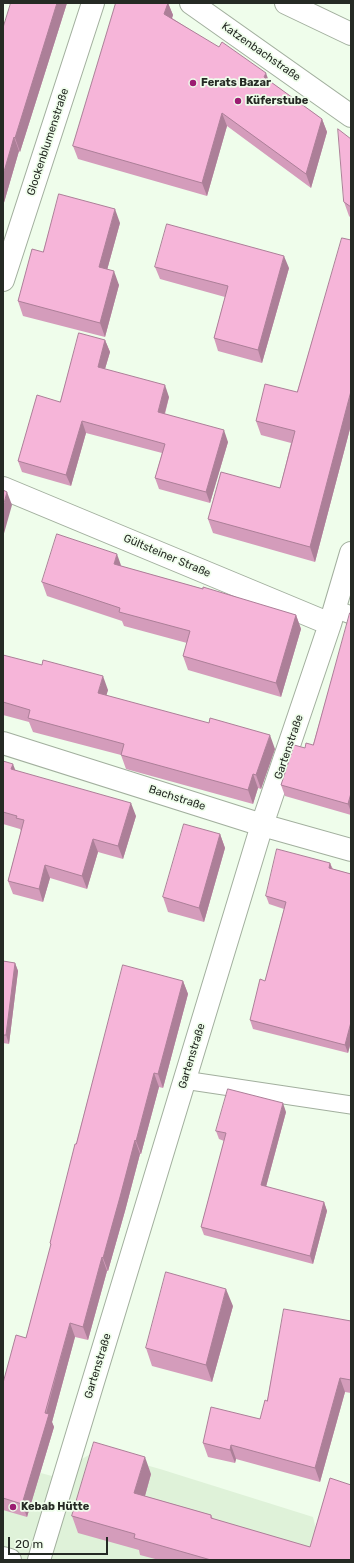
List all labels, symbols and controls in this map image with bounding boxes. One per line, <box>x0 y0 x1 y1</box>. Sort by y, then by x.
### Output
street label: Katzenbachstraße <box>219 20 303 84</box>
place label: Ferats Bazar <box>201 76 271 90</box>
marker: Ferats Bazar <box>188 78 198 88</box>
street label: Glockenblumenstraße <box>24 87 72 197</box>
place label: Küferstube <box>246 94 308 108</box>
marker: Küferstube <box>233 96 243 106</box>
street label: Gültsteiner Straße <box>121 532 213 580</box>
street label: Gartenstraße <box>272 713 306 781</box>
street label: Bachstraße <box>147 783 207 813</box>
street label: Gartenstraße <box>176 1022 208 1090</box>
street label: Gartenstraße <box>82 1332 114 1400</box>
place label: Kebab Hütte <box>21 1500 89 1514</box>
marker: Kebab Hütte <box>8 1502 18 1512</box>
scale bar <box>10 1529 110 1555</box>
text: 20 m <box>15 1537 43 1551</box>

